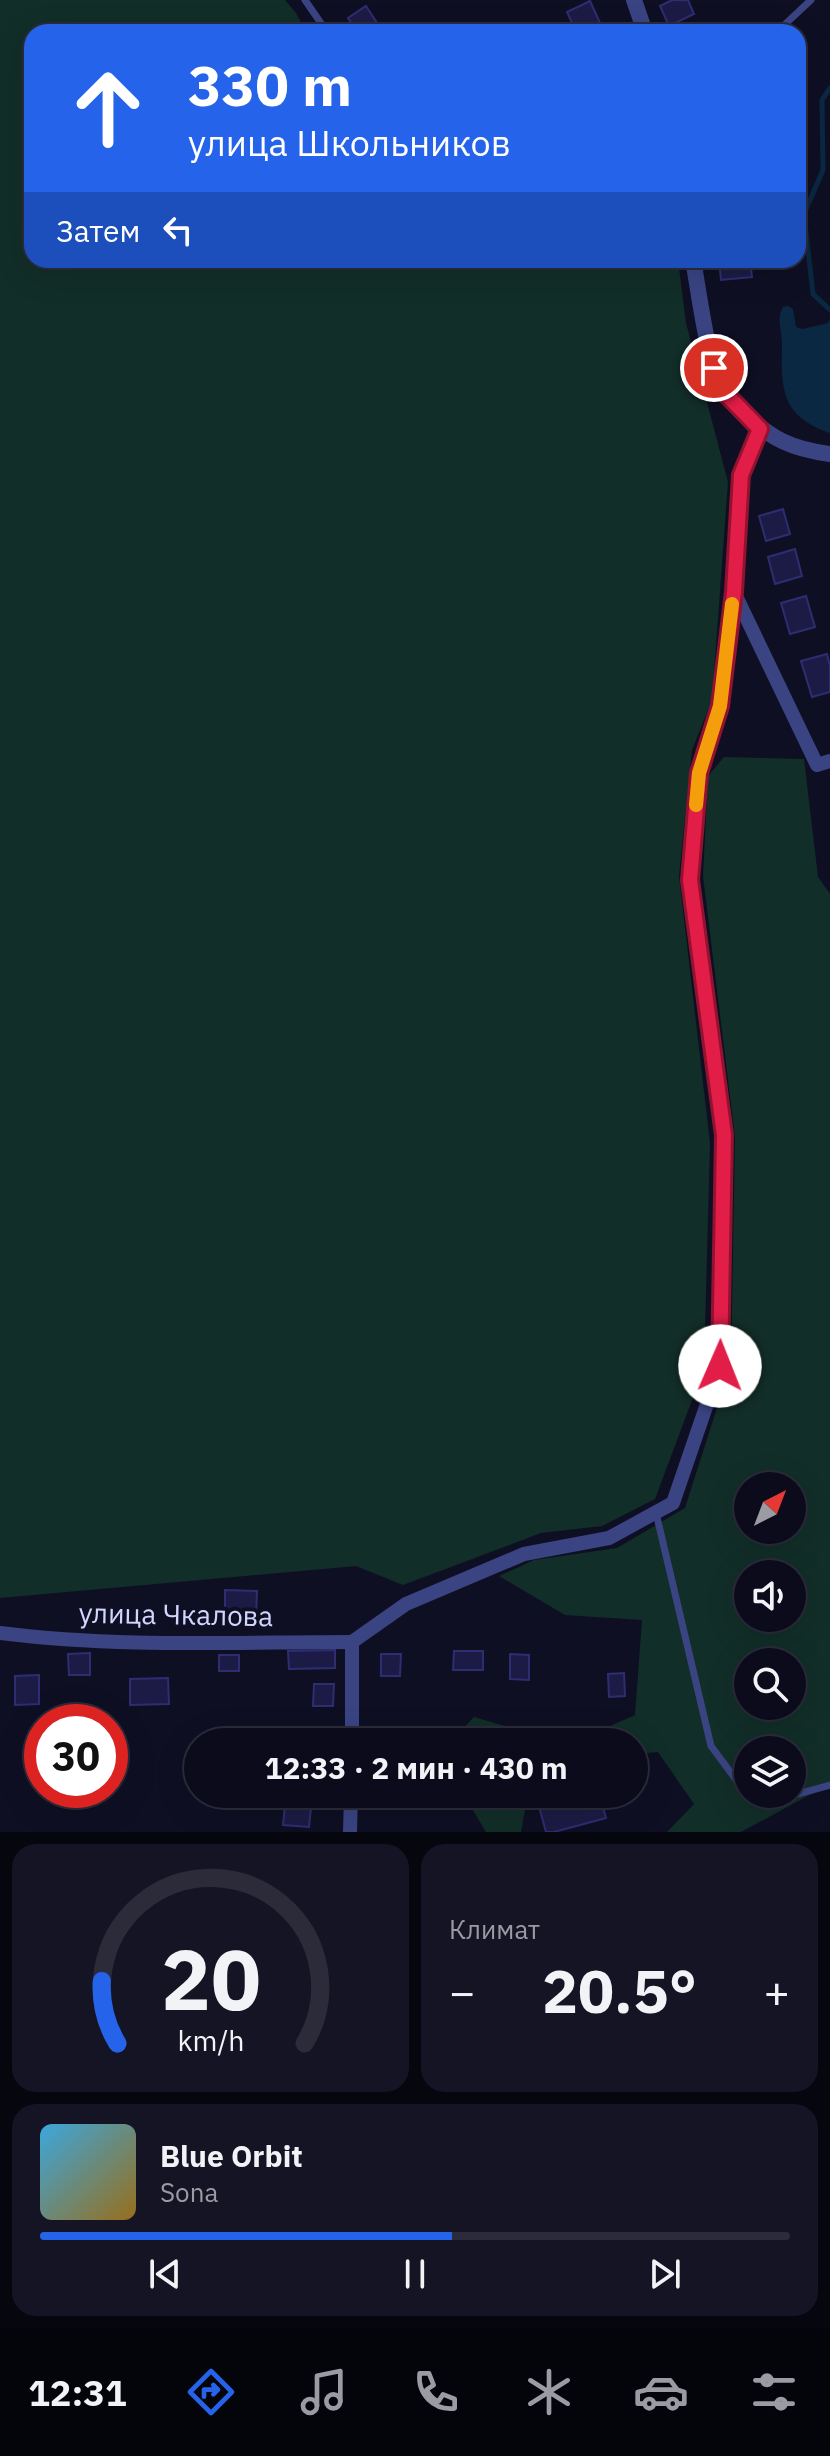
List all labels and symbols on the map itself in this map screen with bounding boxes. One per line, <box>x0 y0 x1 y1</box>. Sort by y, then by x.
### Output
pin <box>680 334 748 402</box>
position arrow <box>678 1324 762 1408</box>
north arrow <box>734 1472 806 1544</box>
street label: улица Чкалова <box>78 1594 274 1634</box>
speed limit sign: 30 <box>24 1704 128 1808</box>

